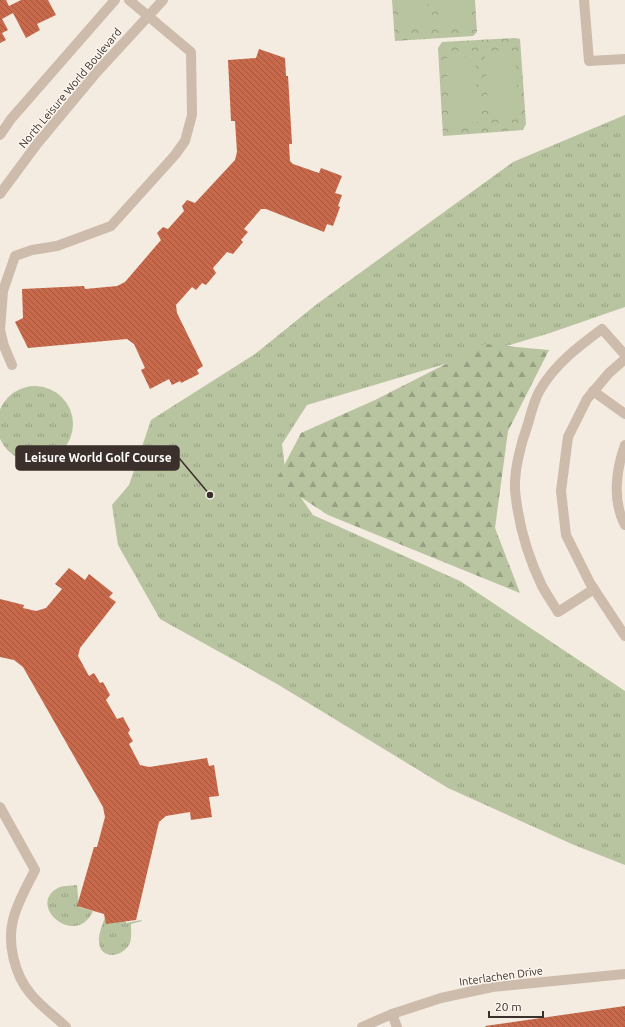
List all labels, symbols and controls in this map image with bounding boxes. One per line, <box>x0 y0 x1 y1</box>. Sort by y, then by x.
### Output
street label: North Leisure World Boulevard <box>16 26 124 150</box>
callout: Leisure World Golf Course <box>16 446 179 470</box>
text: Leisure World Golf Course <box>24 451 172 464</box>
street label: Interlachen Drive <box>458 964 544 988</box>
scale bar <box>489 993 543 1019</box>
text: 20 m <box>495 1000 522 1013</box>

